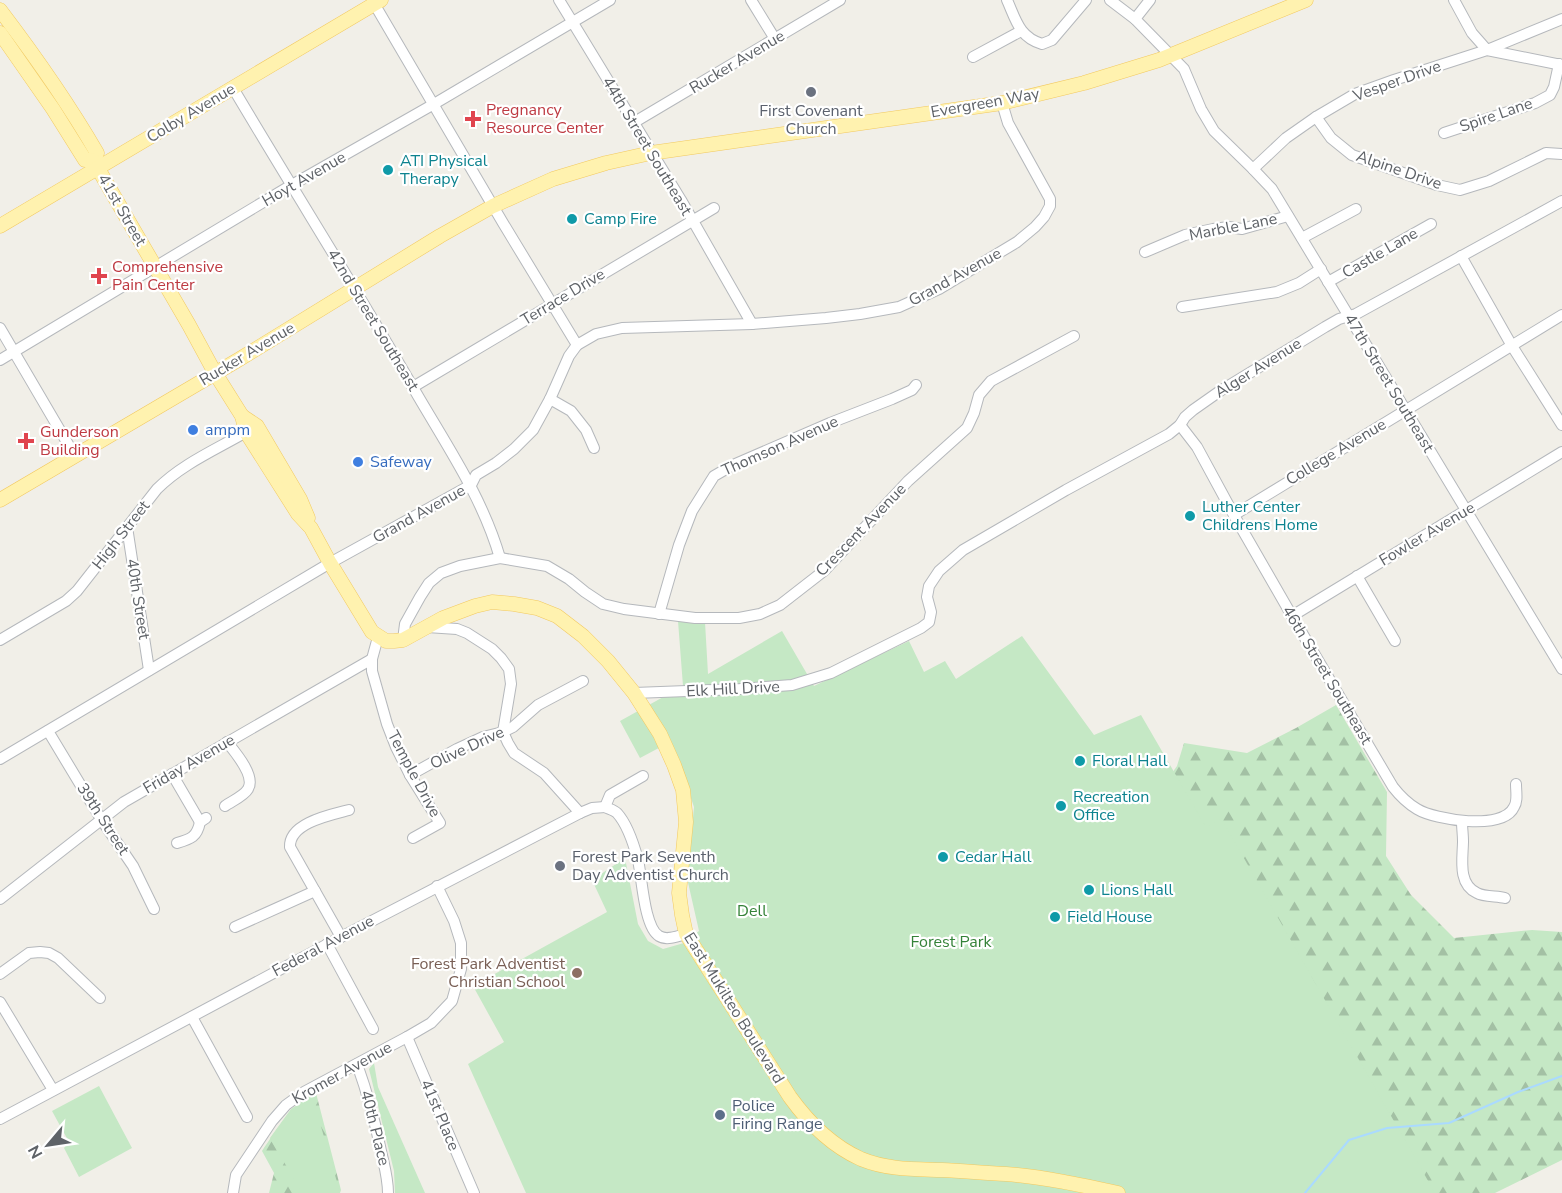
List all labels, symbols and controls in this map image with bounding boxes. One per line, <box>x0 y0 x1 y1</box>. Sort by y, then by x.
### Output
street label: Rucker Avenue <box>685 25 789 99</box>
street label: Vesper Drive <box>1349 55 1444 107</box>
street label: 44th Street Southeast <box>597 72 697 220</box>
street label: Colby Avenue <box>143 78 239 148</box>
street label: Evergreen Way <box>929 82 1042 123</box>
marker: First Covenant Church <box>804 85 818 99</box>
street label: Spire Lane <box>1457 92 1535 138</box>
place label: Pregnancy Resource Center <box>486 99 604 139</box>
place label: First Covenant Church <box>759 100 863 140</box>
marker: Pregnancy Resource Center <box>464 110 482 128</box>
street label: Alpine Drive <box>1353 145 1445 195</box>
street label: Hoyt Avenue <box>258 146 350 212</box>
place label: ATI Physical Therapy <box>400 150 488 190</box>
marker: ATI Physical Therapy <box>381 163 395 177</box>
street label: 41st Street <box>92 170 152 251</box>
place label: Camp Fire <box>584 208 657 230</box>
street label: Marble Lane <box>1187 208 1279 246</box>
marker: Camp Fire <box>565 212 579 226</box>
street label: Castle Lane <box>1338 222 1422 284</box>
street label: Grand Avenue <box>905 242 1005 312</box>
street label: 42nd Street Southeast <box>322 245 424 395</box>
place label: Comprehensive Pain Center <box>112 256 223 296</box>
street label: Terrace Drive <box>517 263 609 331</box>
marker: Comprehensive Pain Center <box>90 267 108 285</box>
street label: 47th Street Southeast <box>1339 309 1439 457</box>
street label: Rucker Avenue <box>195 317 299 391</box>
street label: Alger Avenue <box>1210 333 1306 403</box>
street label: Thomson Avenue <box>718 410 842 482</box>
street label: College Avenue <box>1282 413 1390 491</box>
place label: ampm <box>205 419 250 441</box>
place label: Gunderson Building <box>40 421 119 461</box>
marker: ampm <box>186 423 200 437</box>
marker: Gunderson Building <box>17 432 35 450</box>
place label: Safeway <box>370 451 433 473</box>
marker: Safeway <box>351 455 365 469</box>
street label: Grand Avenue <box>369 479 469 549</box>
street label: Crescent Avenue <box>811 479 911 581</box>
street label: High Street <box>87 496 155 574</box>
place label: Luther Center Childrens Home <box>1202 496 1318 536</box>
street label: Fowler Avenue <box>1375 497 1479 571</box>
marker: Luther Center Childrens Home <box>1183 509 1197 523</box>
street label: 40th Street <box>121 557 155 641</box>
street label: 46th Street Southeast <box>1277 601 1377 749</box>
street label: Elk Hill Drive <box>686 676 780 702</box>
street label: Olive Drive <box>426 721 508 775</box>
street label: Temple Drive <box>382 727 446 821</box>
street label: Friday Avenue <box>139 729 239 799</box>
place label: Floral Hall <box>1092 750 1168 772</box>
marker: Floral Hall <box>1073 754 1087 768</box>
street label: 39th Street <box>72 779 135 860</box>
place label: Recreation Office <box>1073 786 1149 826</box>
marker: Recreation Office <box>1054 799 1068 813</box>
place label: Forest Park Seventh Day Adventist Church <box>572 846 729 886</box>
place label: Cedar Hall <box>955 846 1032 868</box>
marker: Cedar Hall <box>936 850 950 864</box>
marker: Forest Park Seventh Day Adventist Church <box>553 859 567 873</box>
place label: Lions Hall <box>1101 879 1174 901</box>
marker: Lions Hall <box>1082 883 1096 897</box>
park label: Dell <box>737 900 767 922</box>
place label: Field House <box>1067 906 1152 928</box>
street label: Federal Avenue <box>268 910 378 982</box>
marker: Field House <box>1048 910 1062 924</box>
street label: East Mukilteo Boulevard <box>678 928 790 1088</box>
park label: Forest Park <box>911 931 992 953</box>
place label: Forest Park Adventist Christian School <box>411 953 565 993</box>
marker: Forest Park Adventist Christian School <box>570 966 584 980</box>
street label: Kromer Avenue <box>288 1036 396 1110</box>
street label: 41st Place <box>415 1076 465 1154</box>
street label: 40th Place <box>355 1088 395 1168</box>
place label: Police Firing Range <box>732 1095 823 1135</box>
marker: Police Firing Range <box>713 1108 727 1122</box>
north arrow <box>18 1115 78 1175</box>
text: N <box>23 1141 48 1162</box>

